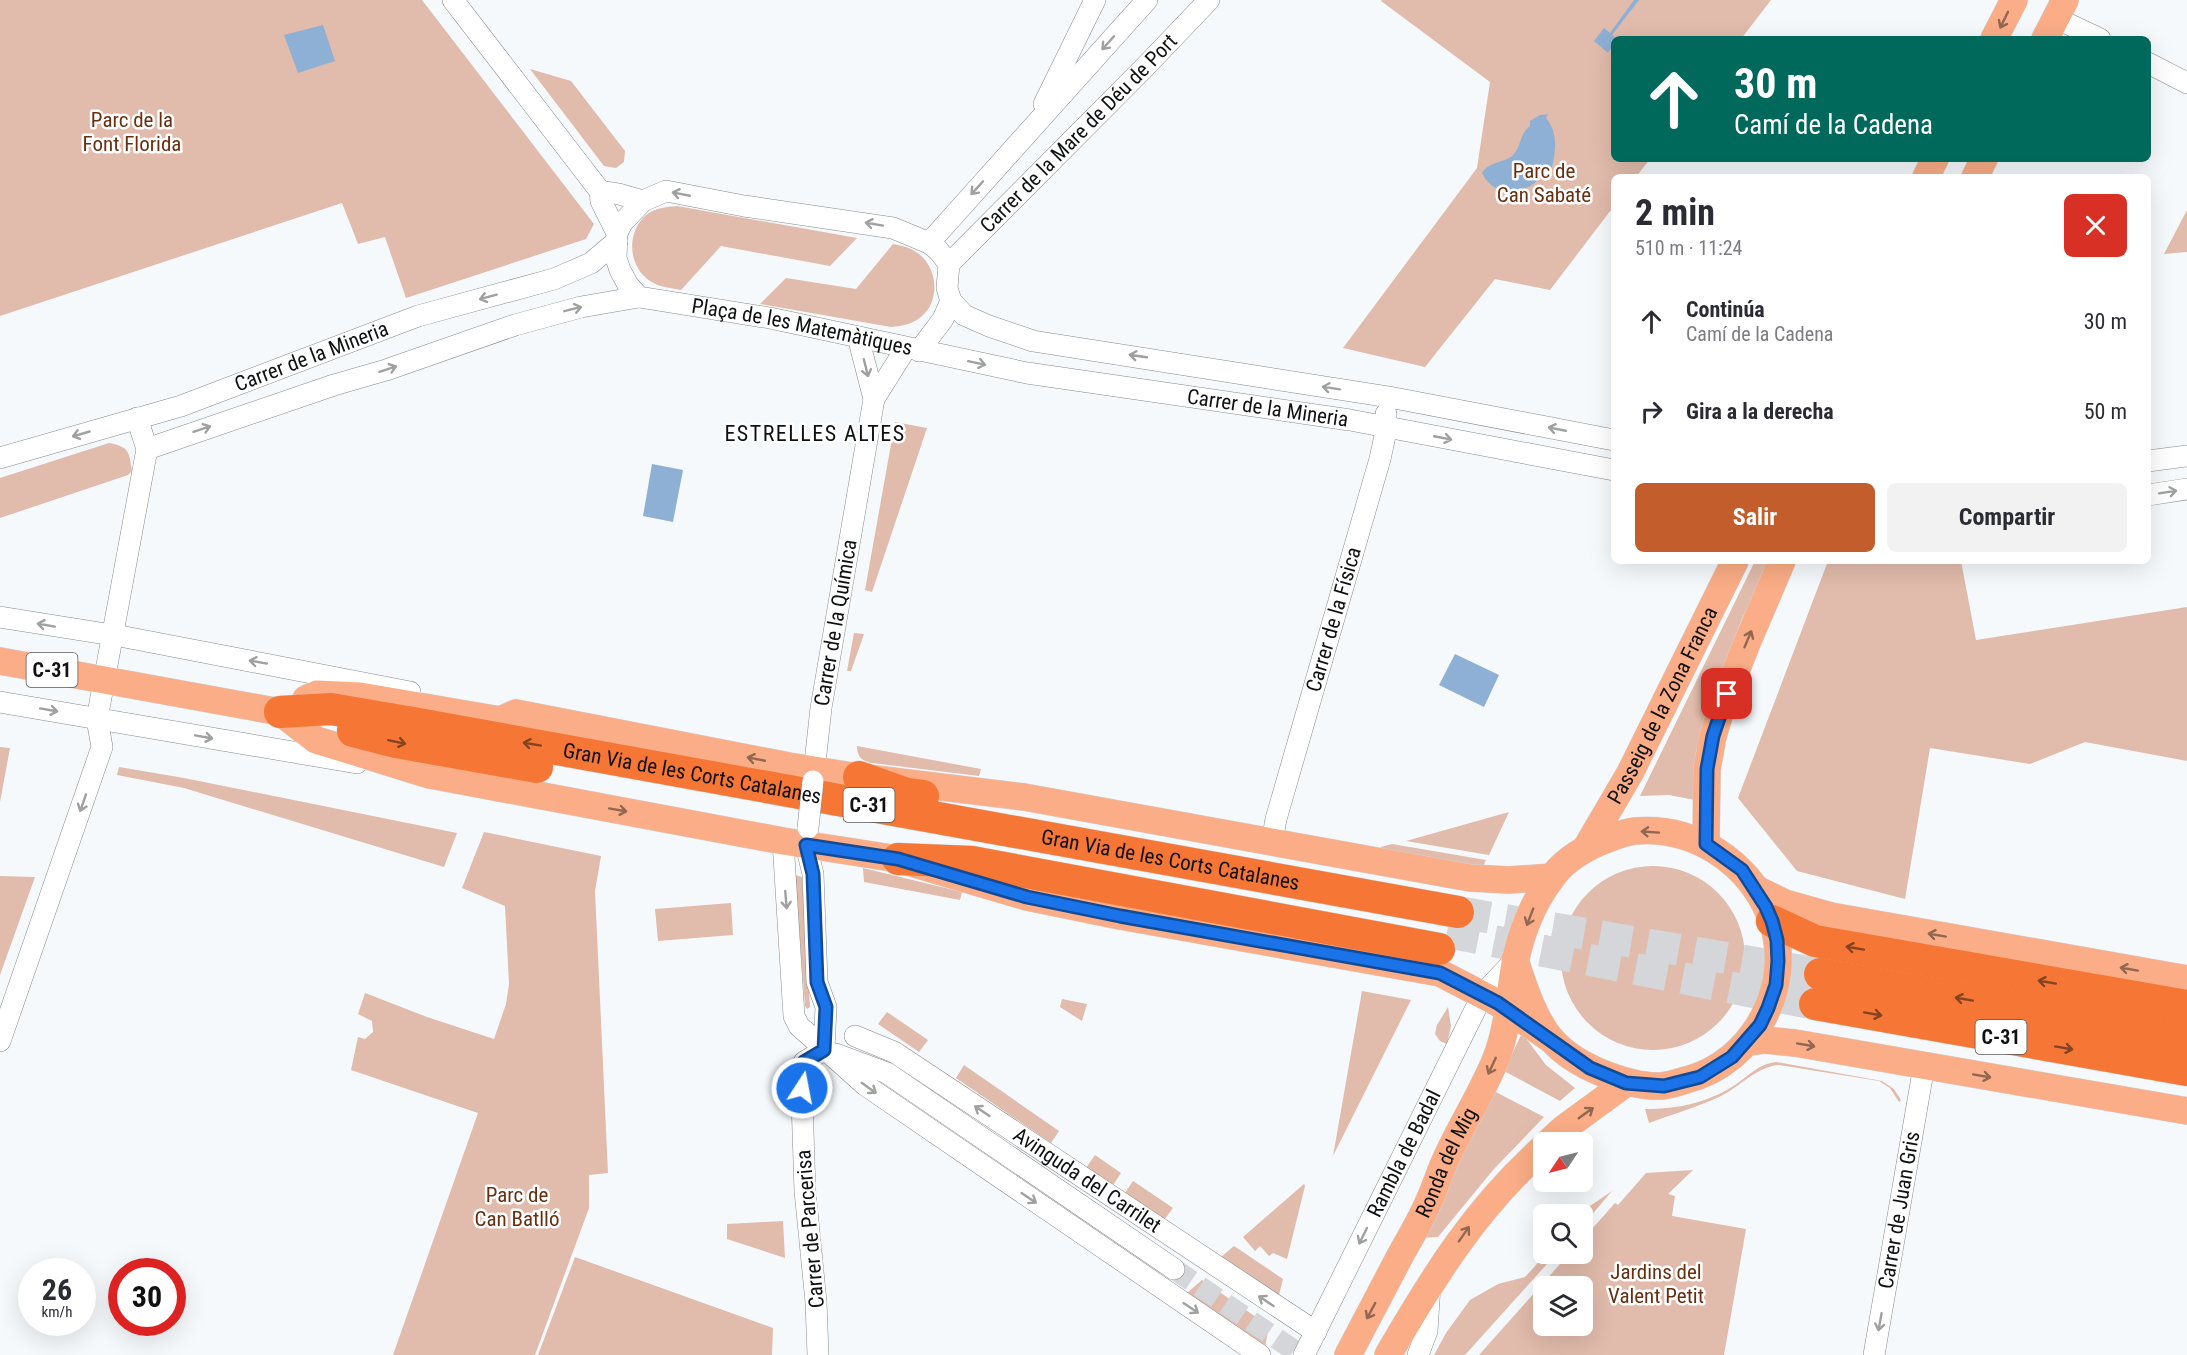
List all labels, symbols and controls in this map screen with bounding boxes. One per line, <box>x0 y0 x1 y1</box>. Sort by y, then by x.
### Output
one-way arrow <box>1998 10 2009 28</box>
street label: Carrer de la Mare de Déu de Port <box>975 29 1182 238</box>
one-way arrow <box>1101 36 1115 51</box>
text: 30 m <box>1734 59 1817 108</box>
icon: ahead <box>1635 60 1713 138</box>
park label: Parc de la Font Florida <box>83 108 181 156</box>
text: Camí de la Cadena <box>1734 109 1933 141</box>
park label: Parc de Can Sabaté <box>1497 159 1591 207</box>
one-way arrow <box>971 180 985 195</box>
one-way arrow <box>672 188 692 199</box>
text: 2 min <box>1635 192 1715 234</box>
button: close <box>2064 194 2127 257</box>
one-way arrow <box>865 218 884 229</box>
text: 510 m · 11:24 <box>1635 236 1742 260</box>
one-way arrow <box>479 291 498 303</box>
street label: Plaça de les Matemàtiques <box>690 294 915 360</box>
text: Continúa <box>1686 297 1765 322</box>
one-way arrow <box>563 303 582 315</box>
icon: ahead <box>1635 305 1668 338</box>
text: 30 m <box>2084 309 2127 334</box>
street label: Carrer de la Mineria <box>231 316 392 396</box>
text: Camí de la Cadena <box>1686 322 1833 346</box>
one-way arrow <box>1129 351 1149 362</box>
one-way arrow <box>967 357 986 369</box>
one-way arrow <box>860 358 872 377</box>
one-way arrow <box>378 363 397 374</box>
one-way arrow <box>1321 382 1341 393</box>
street label: Carrer de la Mineria <box>1186 384 1350 432</box>
icon: right <box>1635 395 1668 428</box>
text: Gira a la derecha <box>1686 399 1834 424</box>
text: 50 m <box>2084 399 2127 424</box>
district label: ESTRELLES ALTES <box>724 421 906 446</box>
one-way arrow <box>192 423 211 434</box>
one-way arrow <box>1547 423 1567 434</box>
one-way arrow <box>71 428 90 440</box>
one-way arrow <box>1433 433 1453 444</box>
button: Salir <box>1635 483 1875 552</box>
button: Compartir <box>1887 483 2127 552</box>
one-way arrow <box>2157 487 2177 498</box>
street label: Carrer de la Química <box>810 538 862 708</box>
street label: Carrer de la Física <box>1301 544 1366 695</box>
street label: Passeig de la Zona Franca <box>1603 603 1722 808</box>
one-way arrow <box>37 620 57 631</box>
one-way arrow <box>1743 631 1754 649</box>
road number: C-31 <box>26 653 78 687</box>
one-way arrow <box>248 656 268 667</box>
pin <box>1701 668 1752 719</box>
icon: arrive <box>1710 677 1743 710</box>
one-way arrow <box>38 705 58 716</box>
one-way arrow <box>194 732 213 743</box>
one-way arrow <box>387 737 406 748</box>
one-way arrow <box>523 738 543 749</box>
street label: Gran Via de les Corts Catalanes <box>561 738 823 809</box>
one-way arrow <box>747 753 766 764</box>
road number: C-31 <box>844 788 894 822</box>
one-way arrow <box>77 793 88 812</box>
one-way arrow <box>607 805 627 816</box>
street label: Gran Via de les Corts Catalanes <box>1039 825 1301 895</box>
one-way arrow <box>1640 826 1660 837</box>
one-way arrow <box>781 889 792 909</box>
one-way arrow <box>1524 907 1535 926</box>
one-way arrow <box>1928 929 1948 940</box>
one-way arrow <box>1845 942 1865 953</box>
one-way arrow <box>2120 963 2140 974</box>
one-way arrow <box>2037 976 2057 987</box>
one-way arrow <box>1955 993 1974 1004</box>
one-way arrow <box>1862 1009 1882 1020</box>
road number: C-31 <box>1976 1020 2026 1054</box>
one-way arrow <box>1795 1039 1815 1050</box>
one-way arrow <box>2054 1043 2074 1054</box>
position arrow <box>770 1056 834 1120</box>
one-way arrow <box>1486 1056 1498 1074</box>
one-way arrow <box>1972 1071 1991 1082</box>
one-way arrow <box>860 1081 876 1094</box>
street label: Rambla de Badal <box>1362 1086 1446 1221</box>
street label: Ronda del Mig <box>1411 1104 1482 1222</box>
one-way arrow <box>974 1105 991 1117</box>
one-way arrow <box>1578 1106 1594 1119</box>
street label: Avinguda del Carrilet <box>1009 1123 1165 1238</box>
street label: Carrer de Juan Gris <box>1874 1130 1924 1291</box>
north arrow <box>1533 1132 1593 1192</box>
map controls <box>1533 1132 1593 1336</box>
street label: Carrer de Parcerisa <box>791 1149 829 1309</box>
park label: Parc de Can Batlló <box>475 1183 559 1231</box>
one-way arrow <box>1021 1192 1037 1204</box>
button: search <box>1533 1204 1593 1264</box>
one-way arrow <box>1356 1226 1368 1244</box>
one-way arrow <box>1458 1226 1470 1242</box>
speed limit sign: 30 <box>108 1258 186 1336</box>
park label: Jardins del Valent Petit <box>1608 1260 1704 1308</box>
text: 26 <box>42 1272 72 1307</box>
button: layers <box>1533 1276 1593 1336</box>
one-way arrow <box>1258 1295 1275 1307</box>
one-way arrow <box>1365 1301 1377 1319</box>
one-way arrow <box>1182 1302 1198 1314</box>
text: km/h <box>42 1303 72 1321</box>
one-way arrow <box>1874 1311 1885 1331</box>

